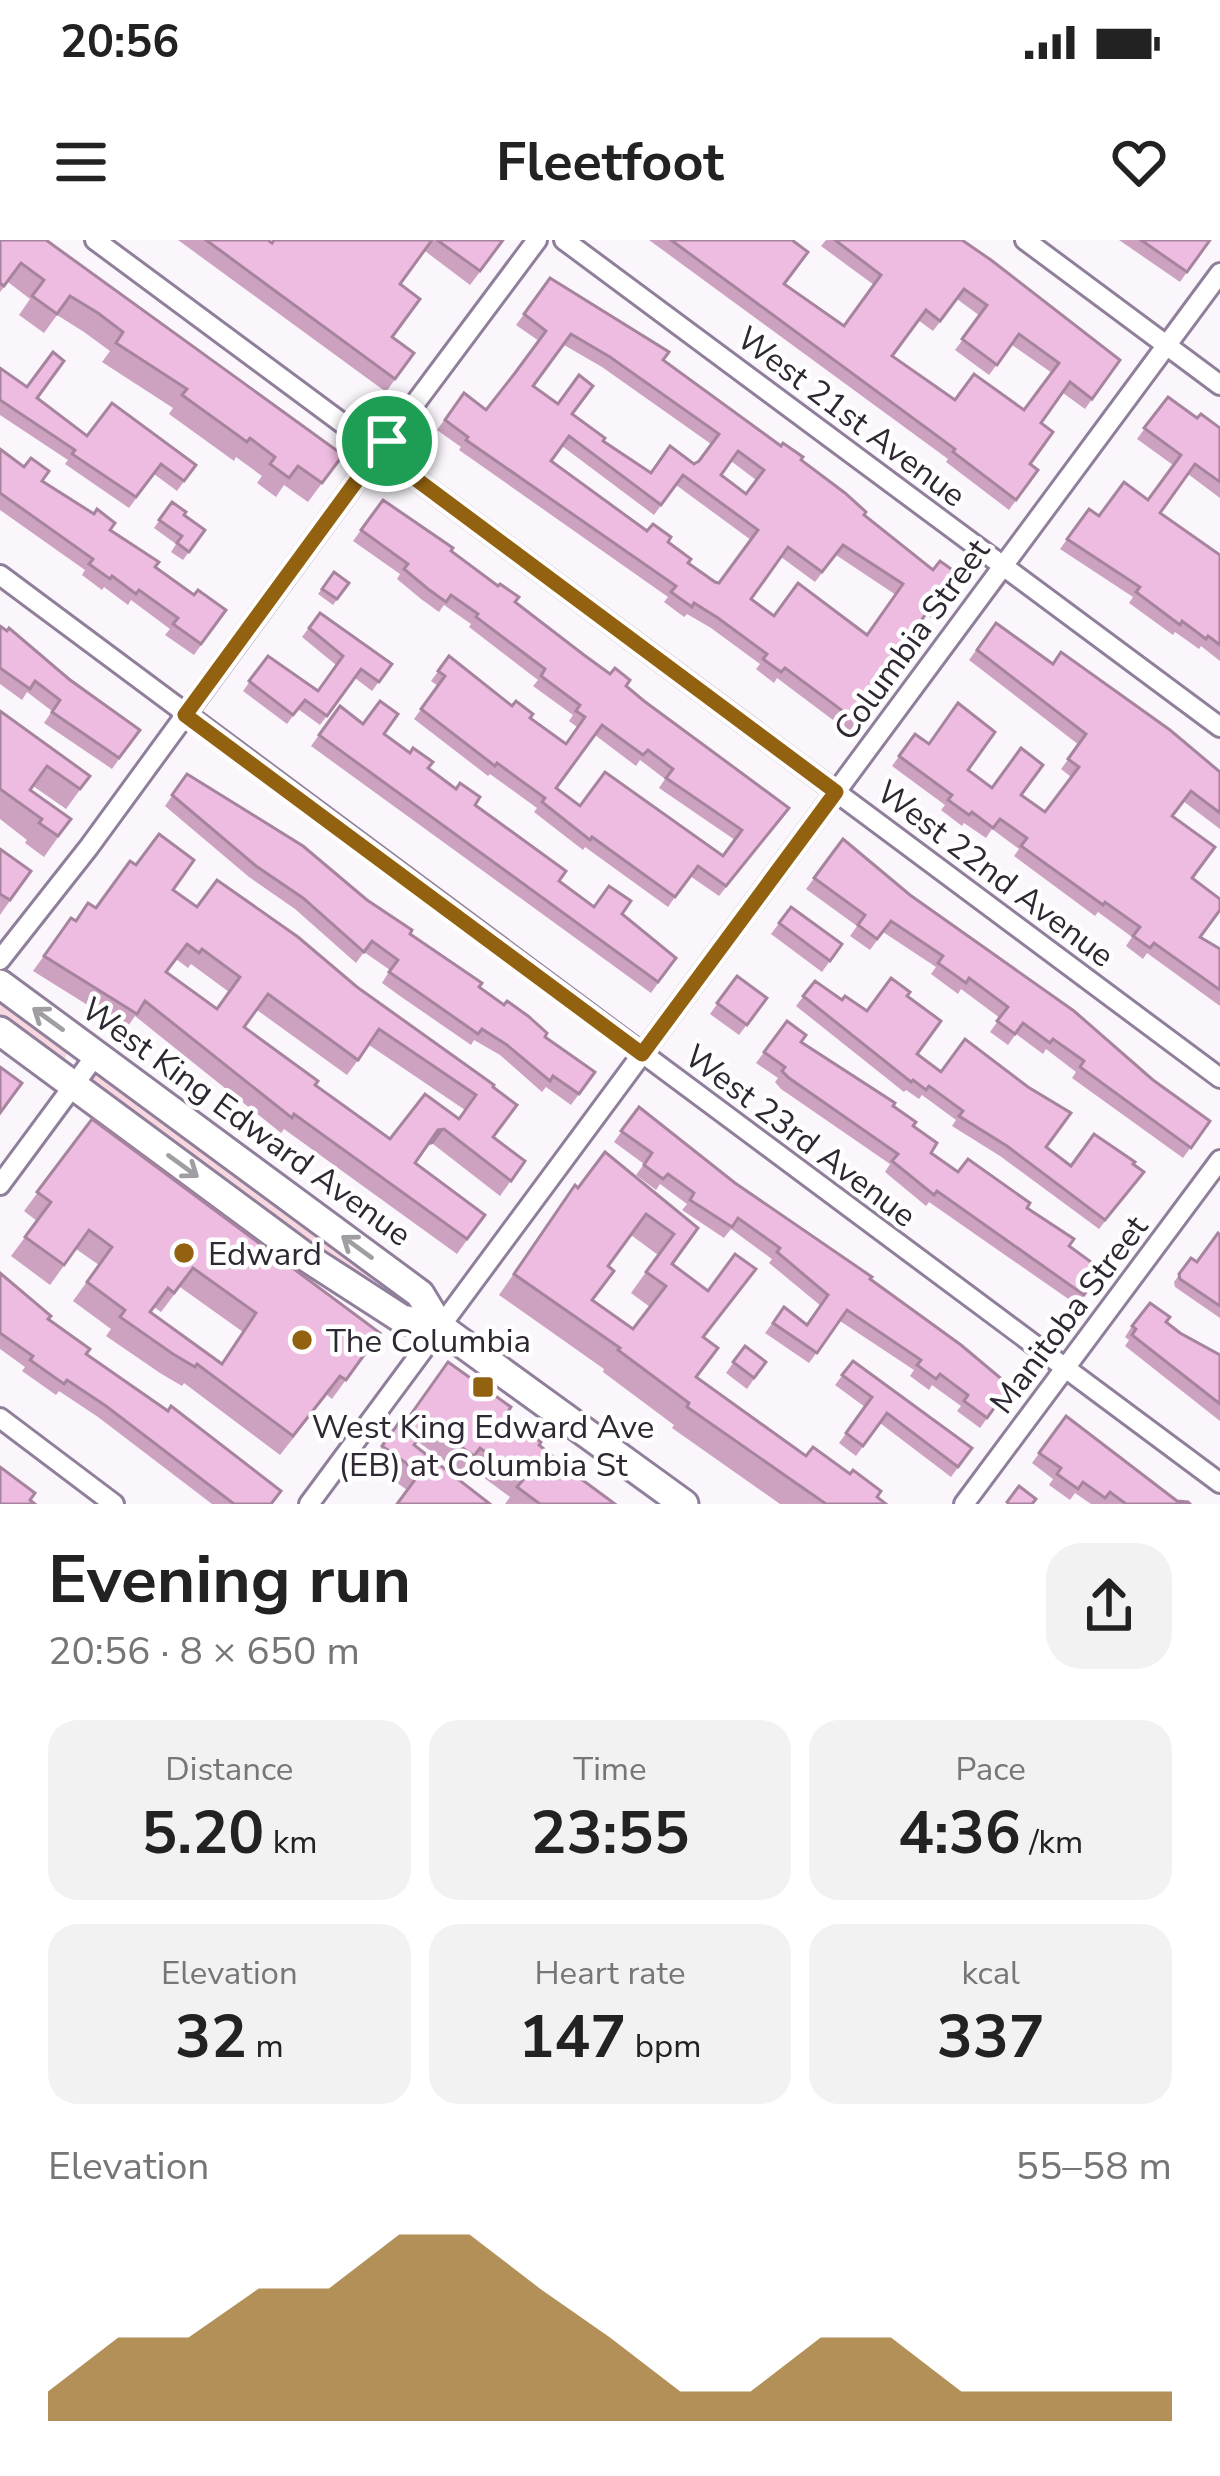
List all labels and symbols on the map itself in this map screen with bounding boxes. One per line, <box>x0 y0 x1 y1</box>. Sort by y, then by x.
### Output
street label: West 21st Avenue <box>728 316 975 518</box>
pin <box>336 390 438 492</box>
street label: Columbia Street <box>824 530 1001 750</box>
street label: West 22nd Avenue <box>867 770 1123 978</box>
street label: West King Edward Avenue <box>75 988 419 1254</box>
one-way arrow <box>32 1007 65 1033</box>
street label: West 23rd Avenue <box>675 1034 925 1238</box>
one-way arrow <box>166 1153 199 1179</box>
street label: Manitoba Street <box>980 1206 1159 1423</box>
place label: Edward <box>208 1233 322 1273</box>
one-way arrow <box>341 1235 374 1261</box>
marker: Edward <box>171 1240 197 1266</box>
place label: The Columbia <box>326 1319 531 1364</box>
marker: The Columbia <box>289 1327 315 1353</box>
marker: West King Edward Ave (EB) at Columbia St <box>470 1374 496 1400</box>
place label: West King Edward Ave (EB) at Columbia St <box>312 1405 654 1488</box>

